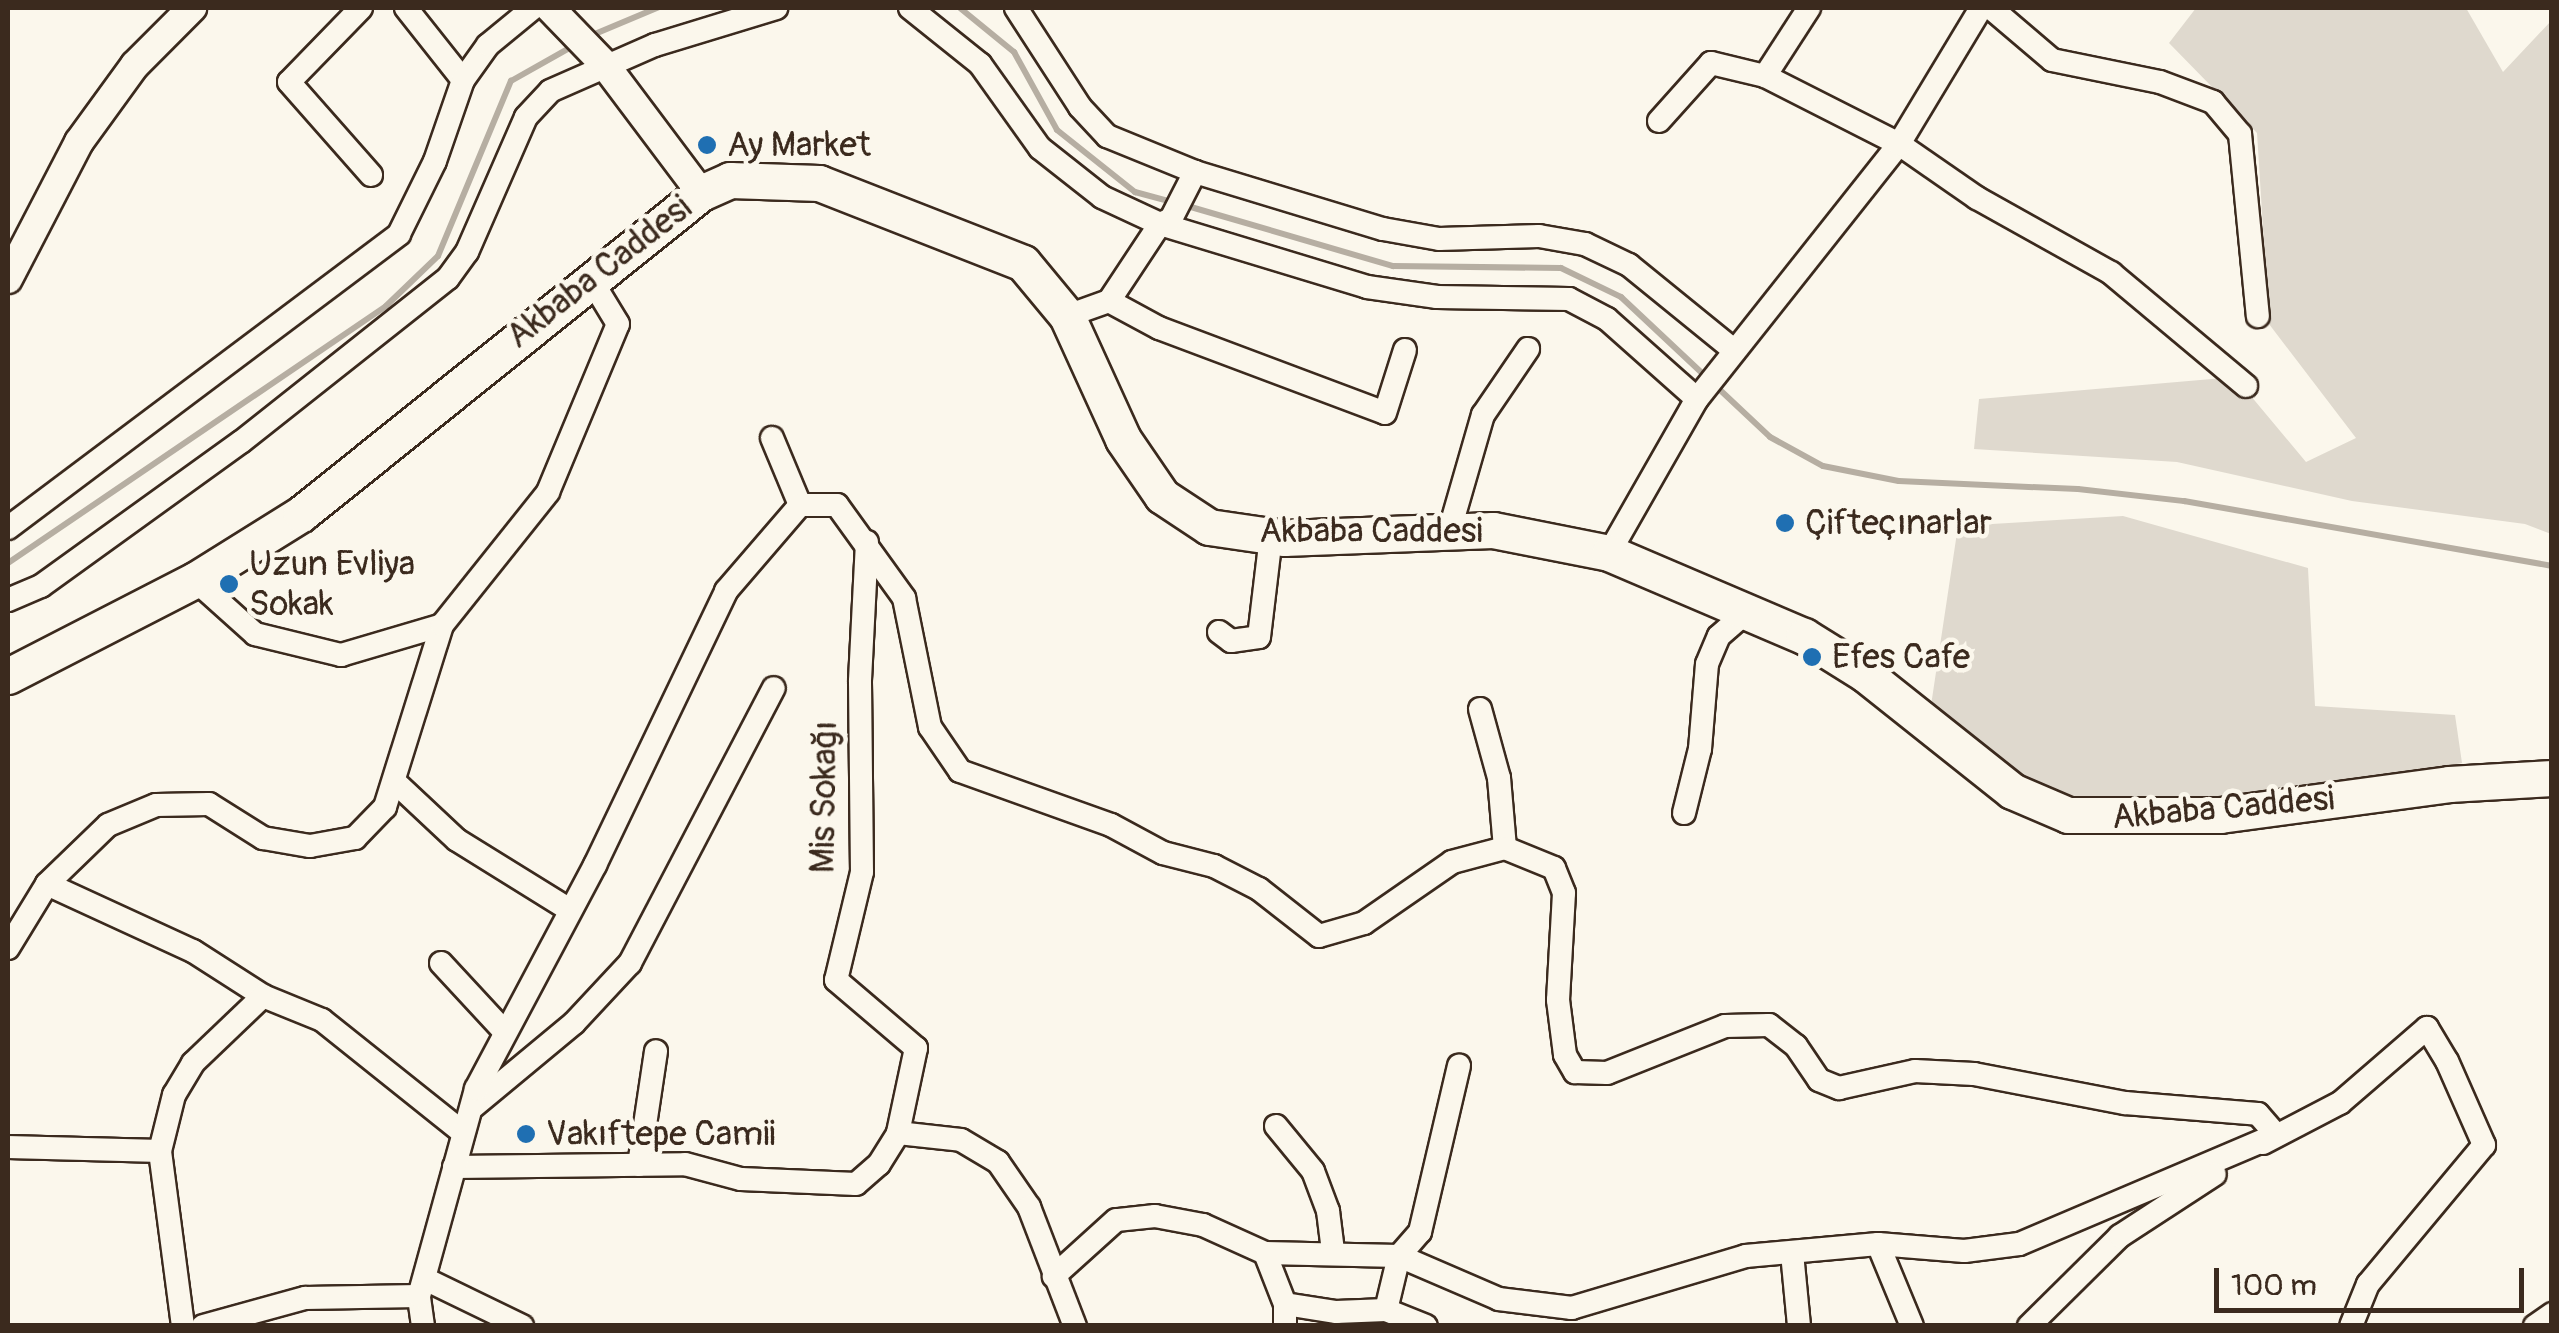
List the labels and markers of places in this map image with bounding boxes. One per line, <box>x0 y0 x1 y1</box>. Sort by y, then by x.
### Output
place label: Ay Market <box>727 124 871 166</box>
marker: Ay Market <box>696 134 718 156</box>
place label: Çifteçınarlar <box>1805 502 1992 544</box>
marker: Çifteçınarlar <box>1774 512 1796 534</box>
place label: Uzun Evliya Sokak <box>249 543 415 625</box>
marker: Uzun Evliya Sokak <box>218 573 240 595</box>
place label: Efes Cafe <box>1832 636 1970 678</box>
marker: Efes Cafe <box>1801 646 1823 668</box>
place label: Vakıftepe Camii <box>546 1113 776 1155</box>
marker: Vakıftepe Camii <box>515 1123 537 1145</box>

